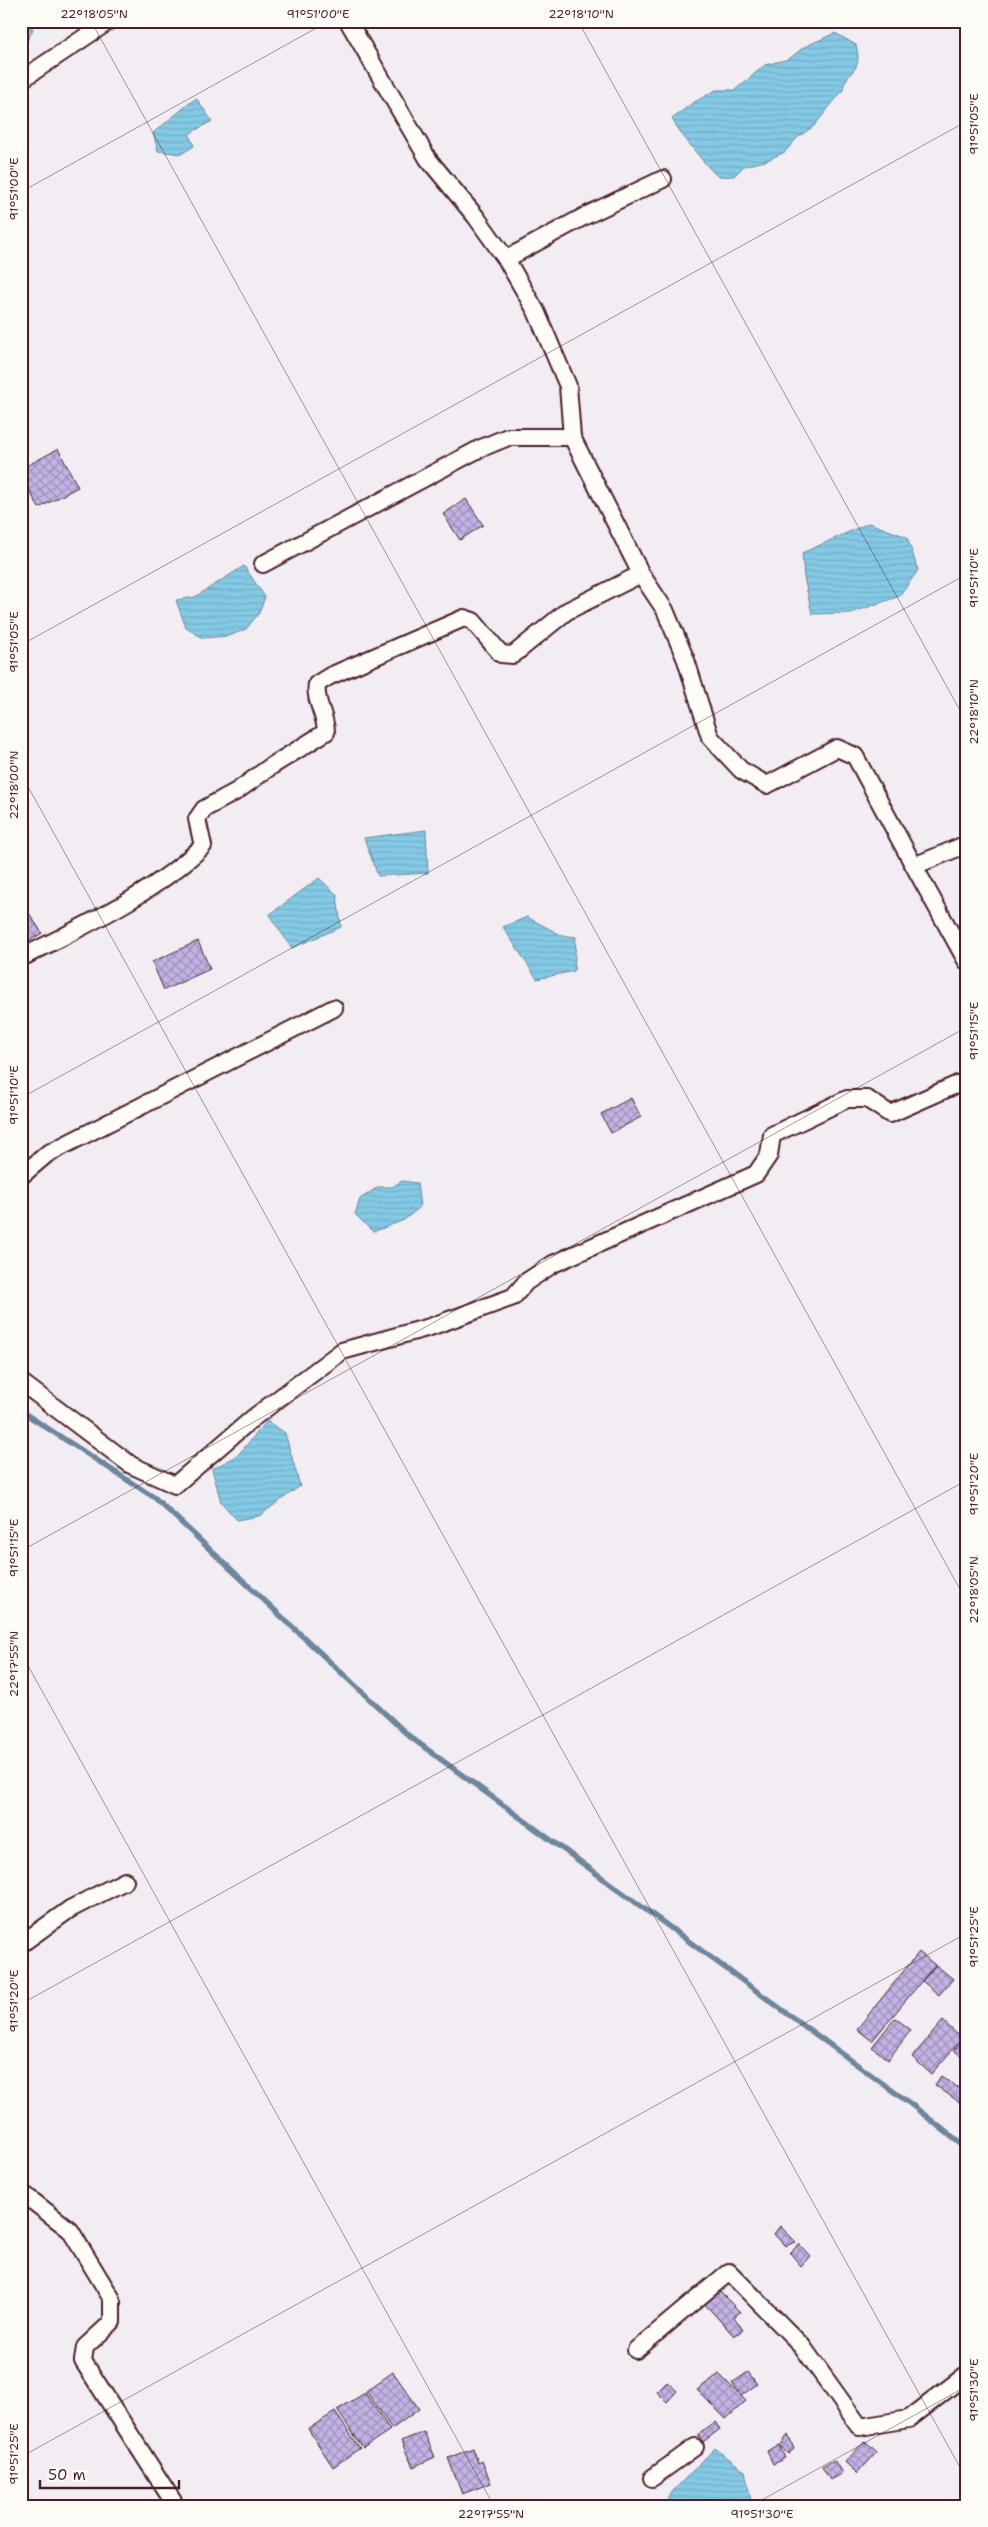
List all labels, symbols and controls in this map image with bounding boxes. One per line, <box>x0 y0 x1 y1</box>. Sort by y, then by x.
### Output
text: 22°18'05"N <box>60 6 128 22</box>
text: 91°51'00"E <box>286 6 350 22</box>
text: 22°18'10"N <box>548 6 614 22</box>
text: 91°51'05"E <box>966 93 982 155</box>
text: 91°51'00"E <box>6 157 22 221</box>
text: 91°51'10"E <box>966 548 982 608</box>
text: 91°51'05"E <box>6 611 22 673</box>
text: 22°18'10"N <box>966 679 982 745</box>
text: 22°18'00"N <box>6 751 22 819</box>
text: 91°51'15"E <box>966 1002 982 1060</box>
text: 91°51'10"E <box>6 1065 22 1125</box>
text: 91°51'20"E <box>966 1453 982 1515</box>
text: 91°51'15"E <box>6 1519 22 1577</box>
text: 22°18'05"N <box>966 1556 982 1624</box>
text: 22°17'55"N <box>6 1631 22 1697</box>
text: 91°51'25"E <box>966 1906 982 1968</box>
text: 91°51'20"E <box>6 1970 22 2032</box>
text: 91°51'30"E <box>966 2359 982 2421</box>
text: 91°51'25"E <box>6 2423 22 2485</box>
scale bar <box>40 2457 179 2489</box>
text: 50 m <box>48 2465 86 2485</box>
text: 22°17'55"N <box>458 2506 524 2522</box>
text: 91°51'30"E <box>731 2506 793 2522</box>

